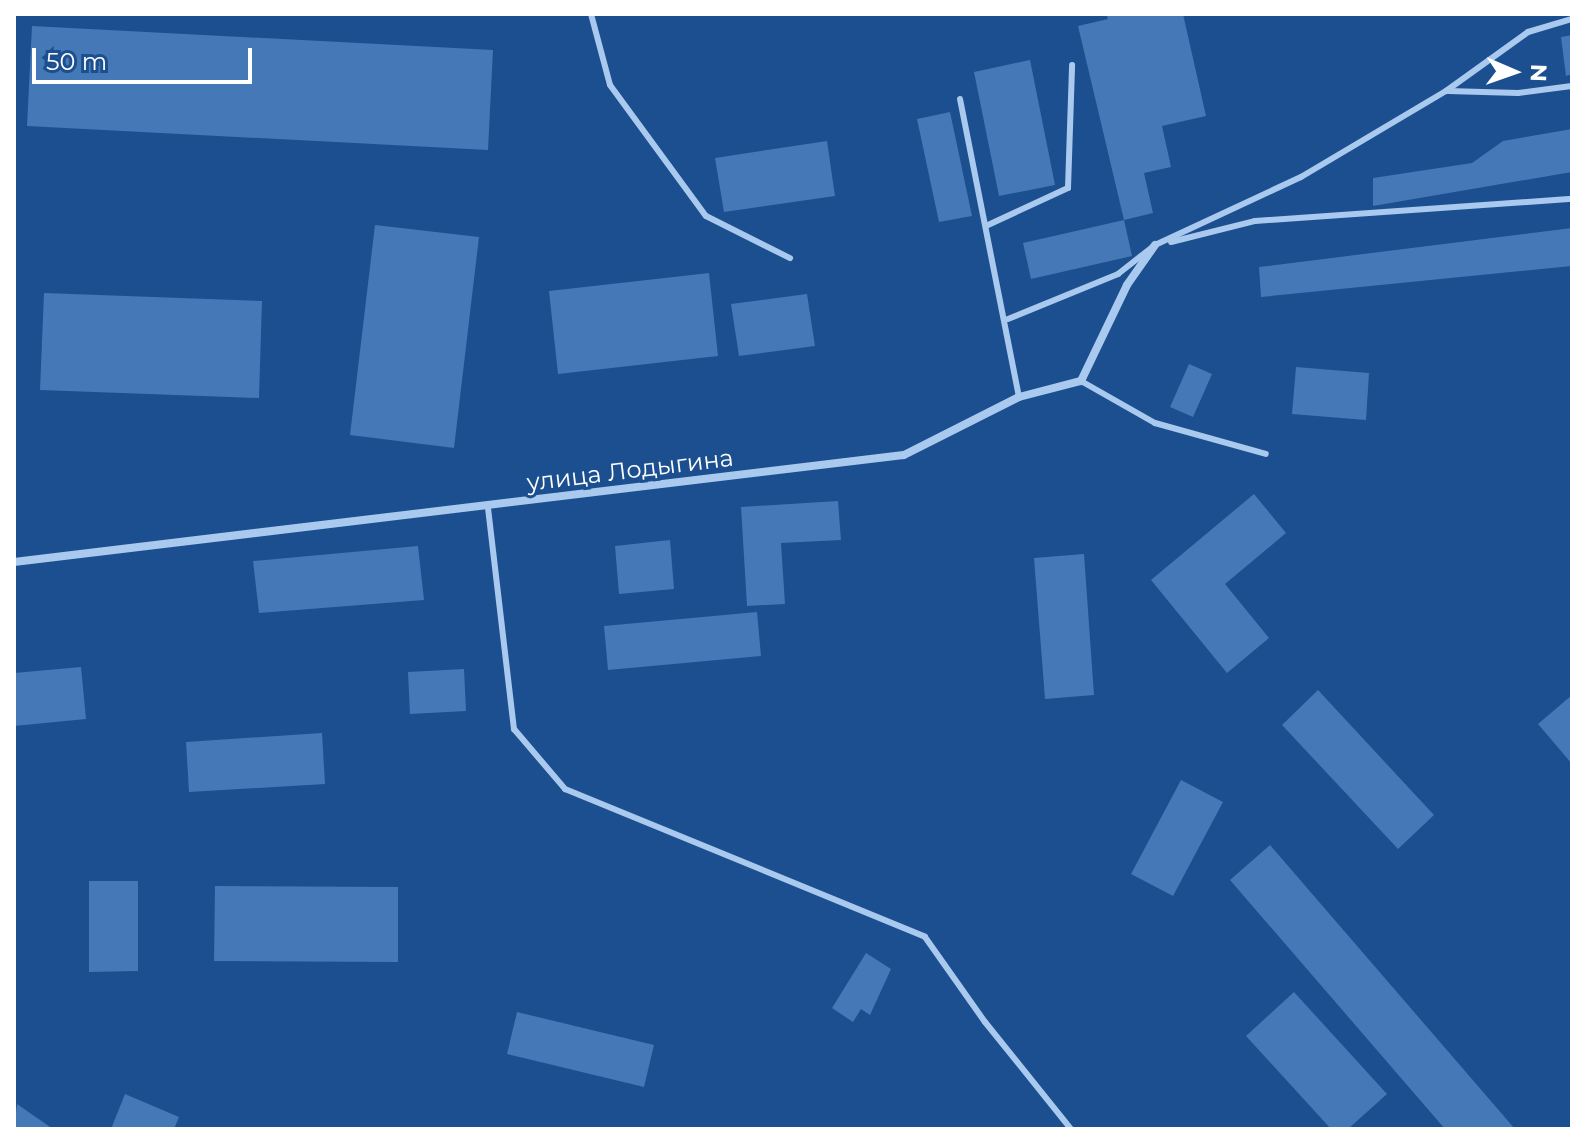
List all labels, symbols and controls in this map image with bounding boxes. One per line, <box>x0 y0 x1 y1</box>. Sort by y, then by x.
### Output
scale bar <box>36 32 256 82</box>
north arrow <box>1474 32 1554 112</box>
text: 50 m <box>46 47 107 76</box>
text: N <box>1525 63 1552 82</box>
street label: улица Лодыгина <box>525 443 735 497</box>

